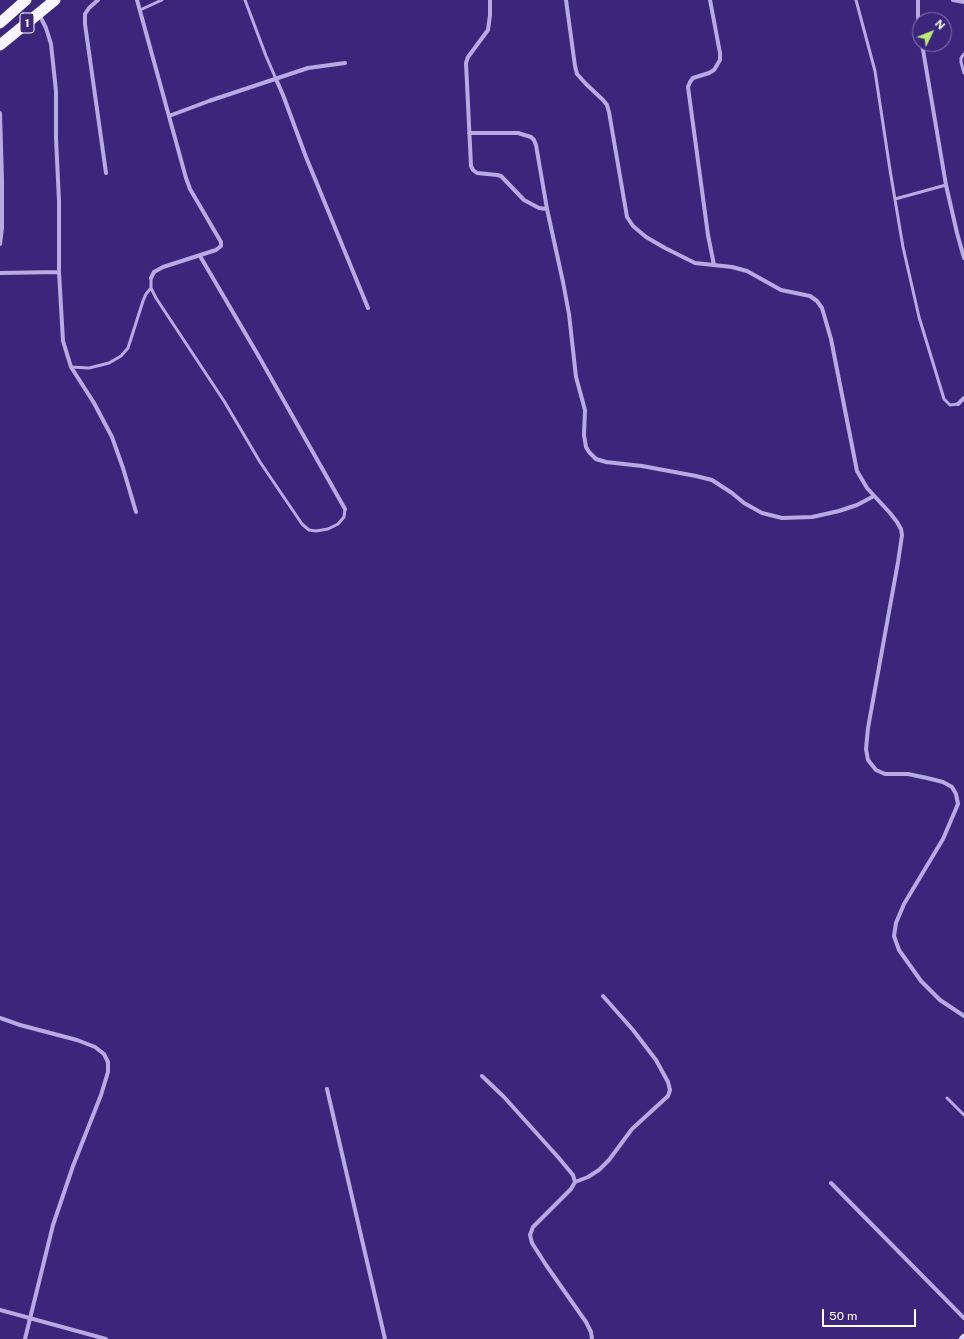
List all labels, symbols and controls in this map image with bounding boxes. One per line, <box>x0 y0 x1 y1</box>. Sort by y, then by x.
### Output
north arrow <box>912 12 952 52</box>
road number: 1 <box>20 13 34 33</box>
text: N <box>933 17 947 32</box>
scale bar <box>824 1301 918 1327</box>
text: 50 m <box>829 1309 857 1323</box>

